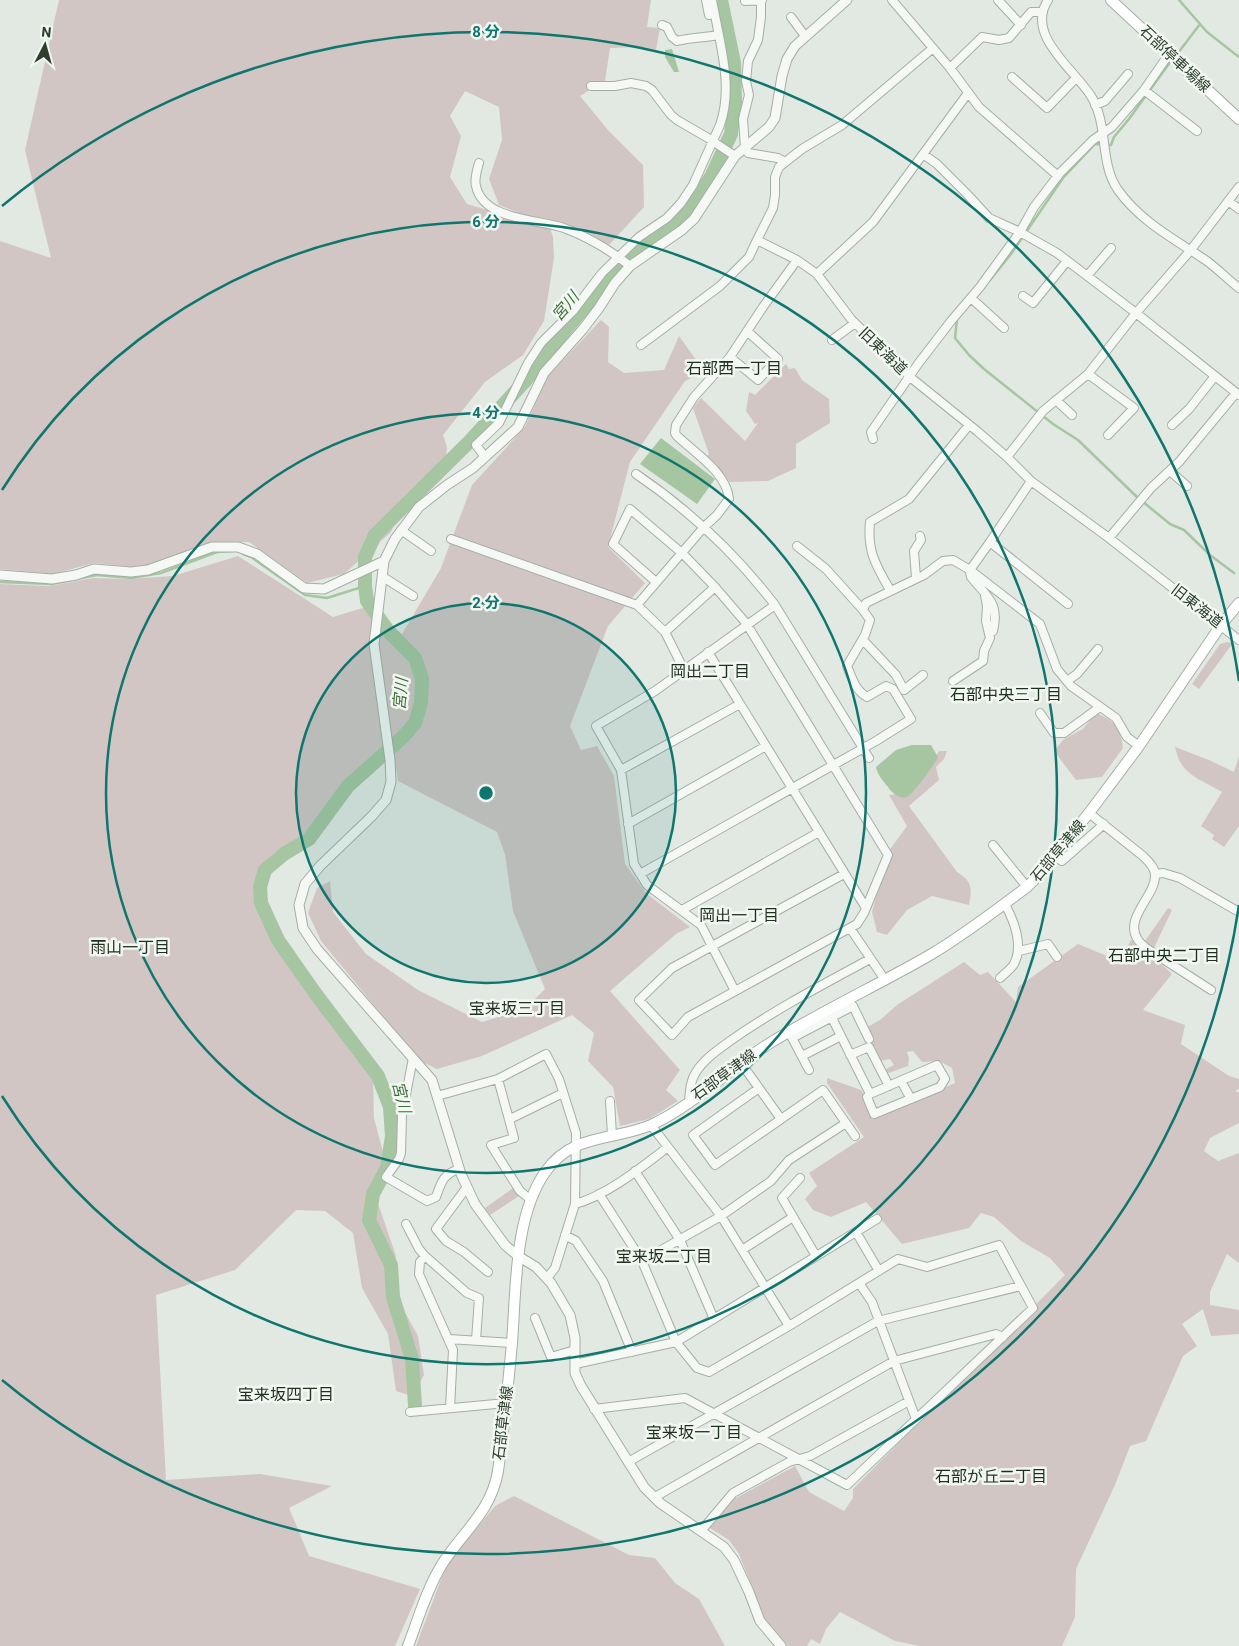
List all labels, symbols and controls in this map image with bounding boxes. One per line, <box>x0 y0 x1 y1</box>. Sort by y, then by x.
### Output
north arrow <box>20 20 70 70</box>
street label: 石部停車場線 <box>1136 22 1214 96</box>
text: 8 分 <box>472 23 500 41</box>
text: N <box>41 24 52 41</box>
text: 6 分 <box>472 213 500 231</box>
water label: 宮川 <box>548 286 584 325</box>
street label: 旧東海道 <box>855 324 911 378</box>
district label: 石部西一丁目 <box>686 359 782 378</box>
text: 4 分 <box>472 404 500 422</box>
street label: 旧東海道 <box>1168 580 1226 632</box>
text: 2 分 <box>472 594 500 612</box>
district label: 岡出二丁目 <box>670 662 750 681</box>
water label: 宮川 <box>390 675 412 711</box>
district label: 石部中央三丁目 <box>950 685 1062 704</box>
centre of rings <box>477 784 495 802</box>
street label: 石部草津線 <box>1027 816 1089 886</box>
district label: 岡出一丁目 <box>699 906 779 925</box>
district label: 雨山一丁目 <box>90 938 170 957</box>
district label: 石部中央二丁目 <box>1108 946 1220 965</box>
district label: 宝来坂三丁目 <box>469 999 565 1018</box>
street label: 石部草津線 <box>688 1046 760 1104</box>
water label: 宮川 <box>388 1079 415 1117</box>
district label: 宝来坂二丁目 <box>616 1247 712 1266</box>
district label: 宝来坂四丁目 <box>238 1385 334 1404</box>
street label: 石部草津線 <box>489 1385 517 1461</box>
district label: 宝来坂一丁目 <box>646 1423 742 1442</box>
district label: 石部が丘二丁目 <box>935 1467 1047 1486</box>

